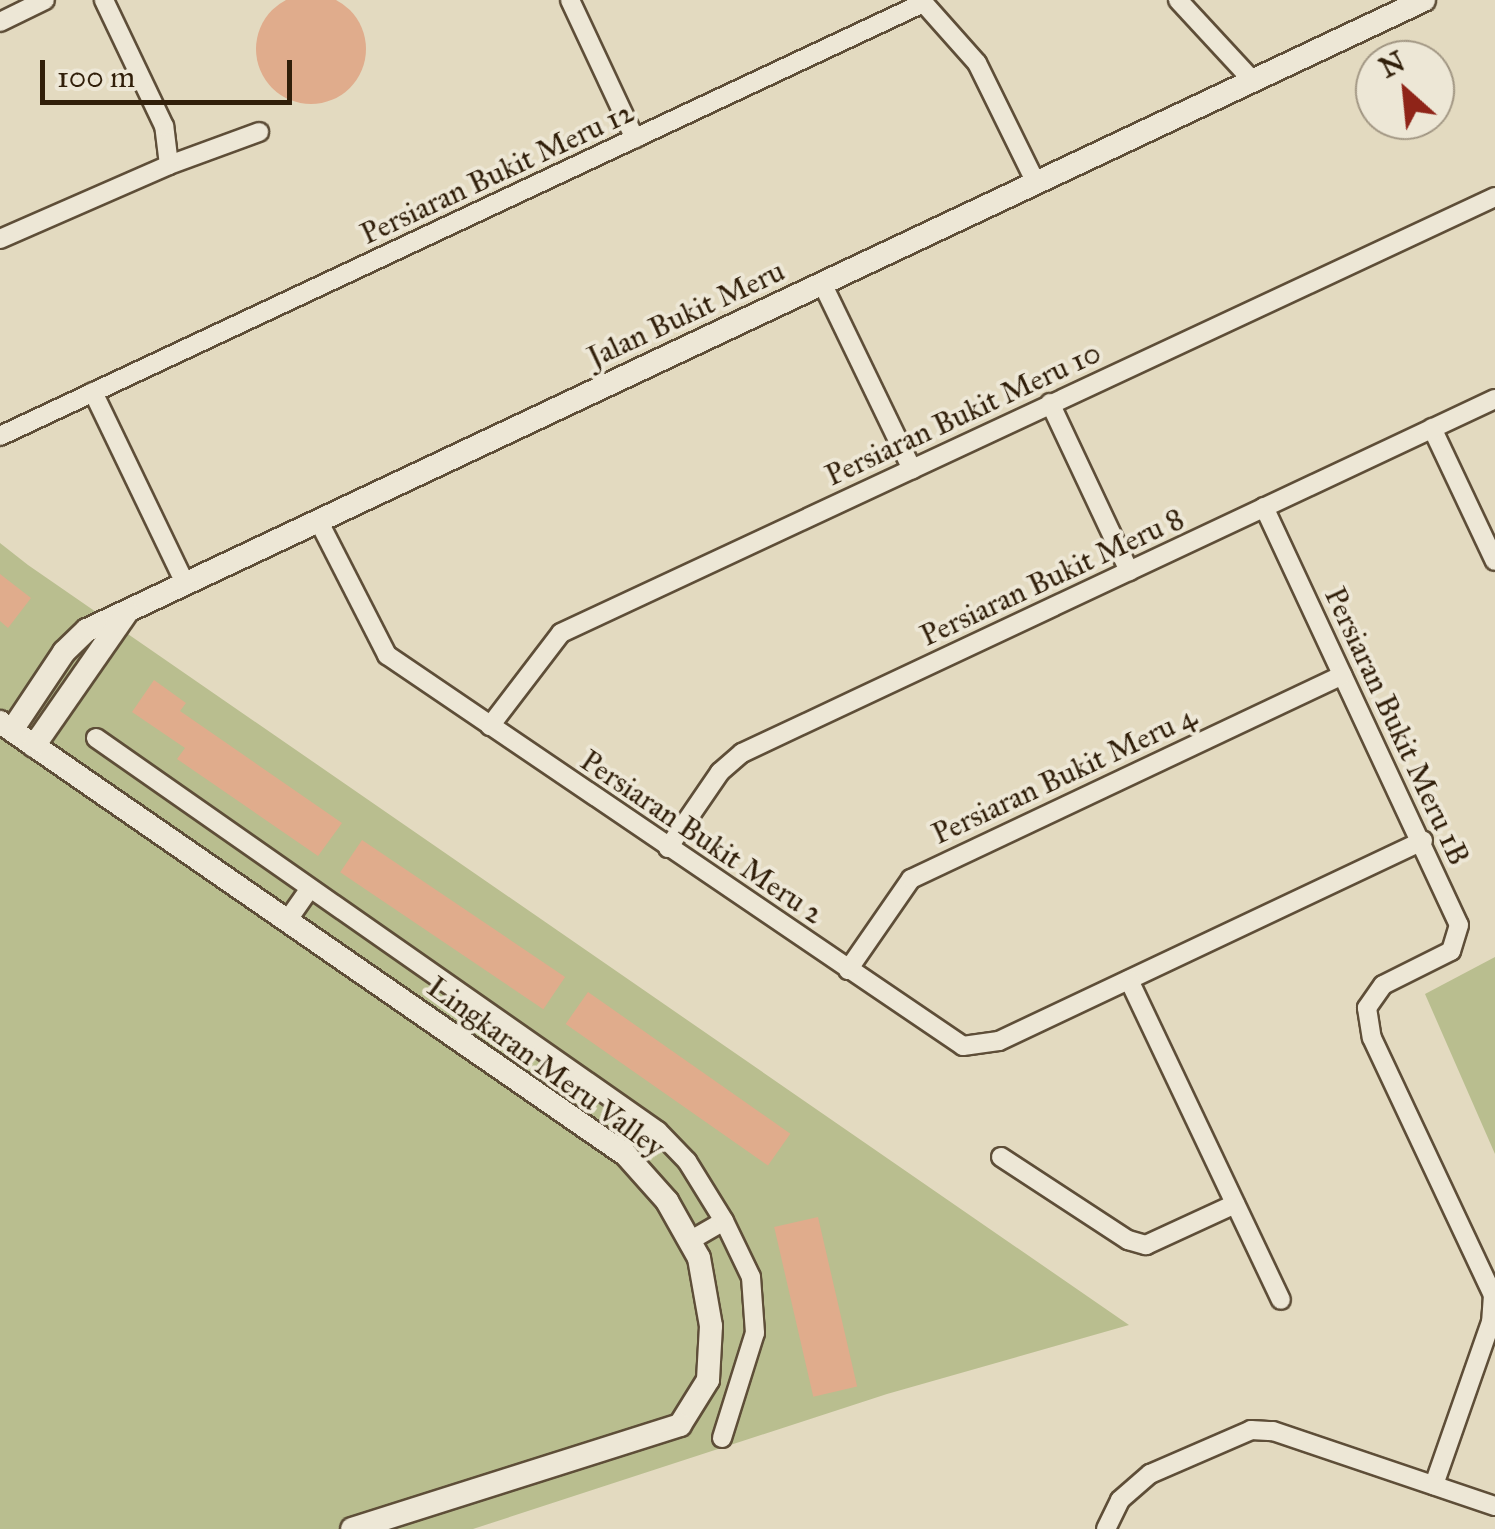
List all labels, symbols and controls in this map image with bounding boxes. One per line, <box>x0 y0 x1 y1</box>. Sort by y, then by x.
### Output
scale bar <box>45 40 298 102</box>
north arrow <box>1355 40 1455 140</box>
text: N <box>1374 44 1411 86</box>
text: 100 m <box>57 59 135 95</box>
street label: Persiaran Bukit Meru 12 <box>355 94 639 252</box>
street label: Jalan Bukit Meru <box>582 253 790 375</box>
street label: Persiaran Bukit Meru 10 <box>820 334 1106 494</box>
street label: Persiaran Bukit Meru 8 <box>915 500 1189 654</box>
street label: Persiaran Bukit Meru 1B <box>1317 581 1477 871</box>
street label: Persiaran Bukit Meru 4 <box>926 698 1202 852</box>
street label: Persiaran Bukit Meru 2 <box>574 742 830 932</box>
street label: Lingkaran Meru Valley <box>420 969 672 1165</box>

